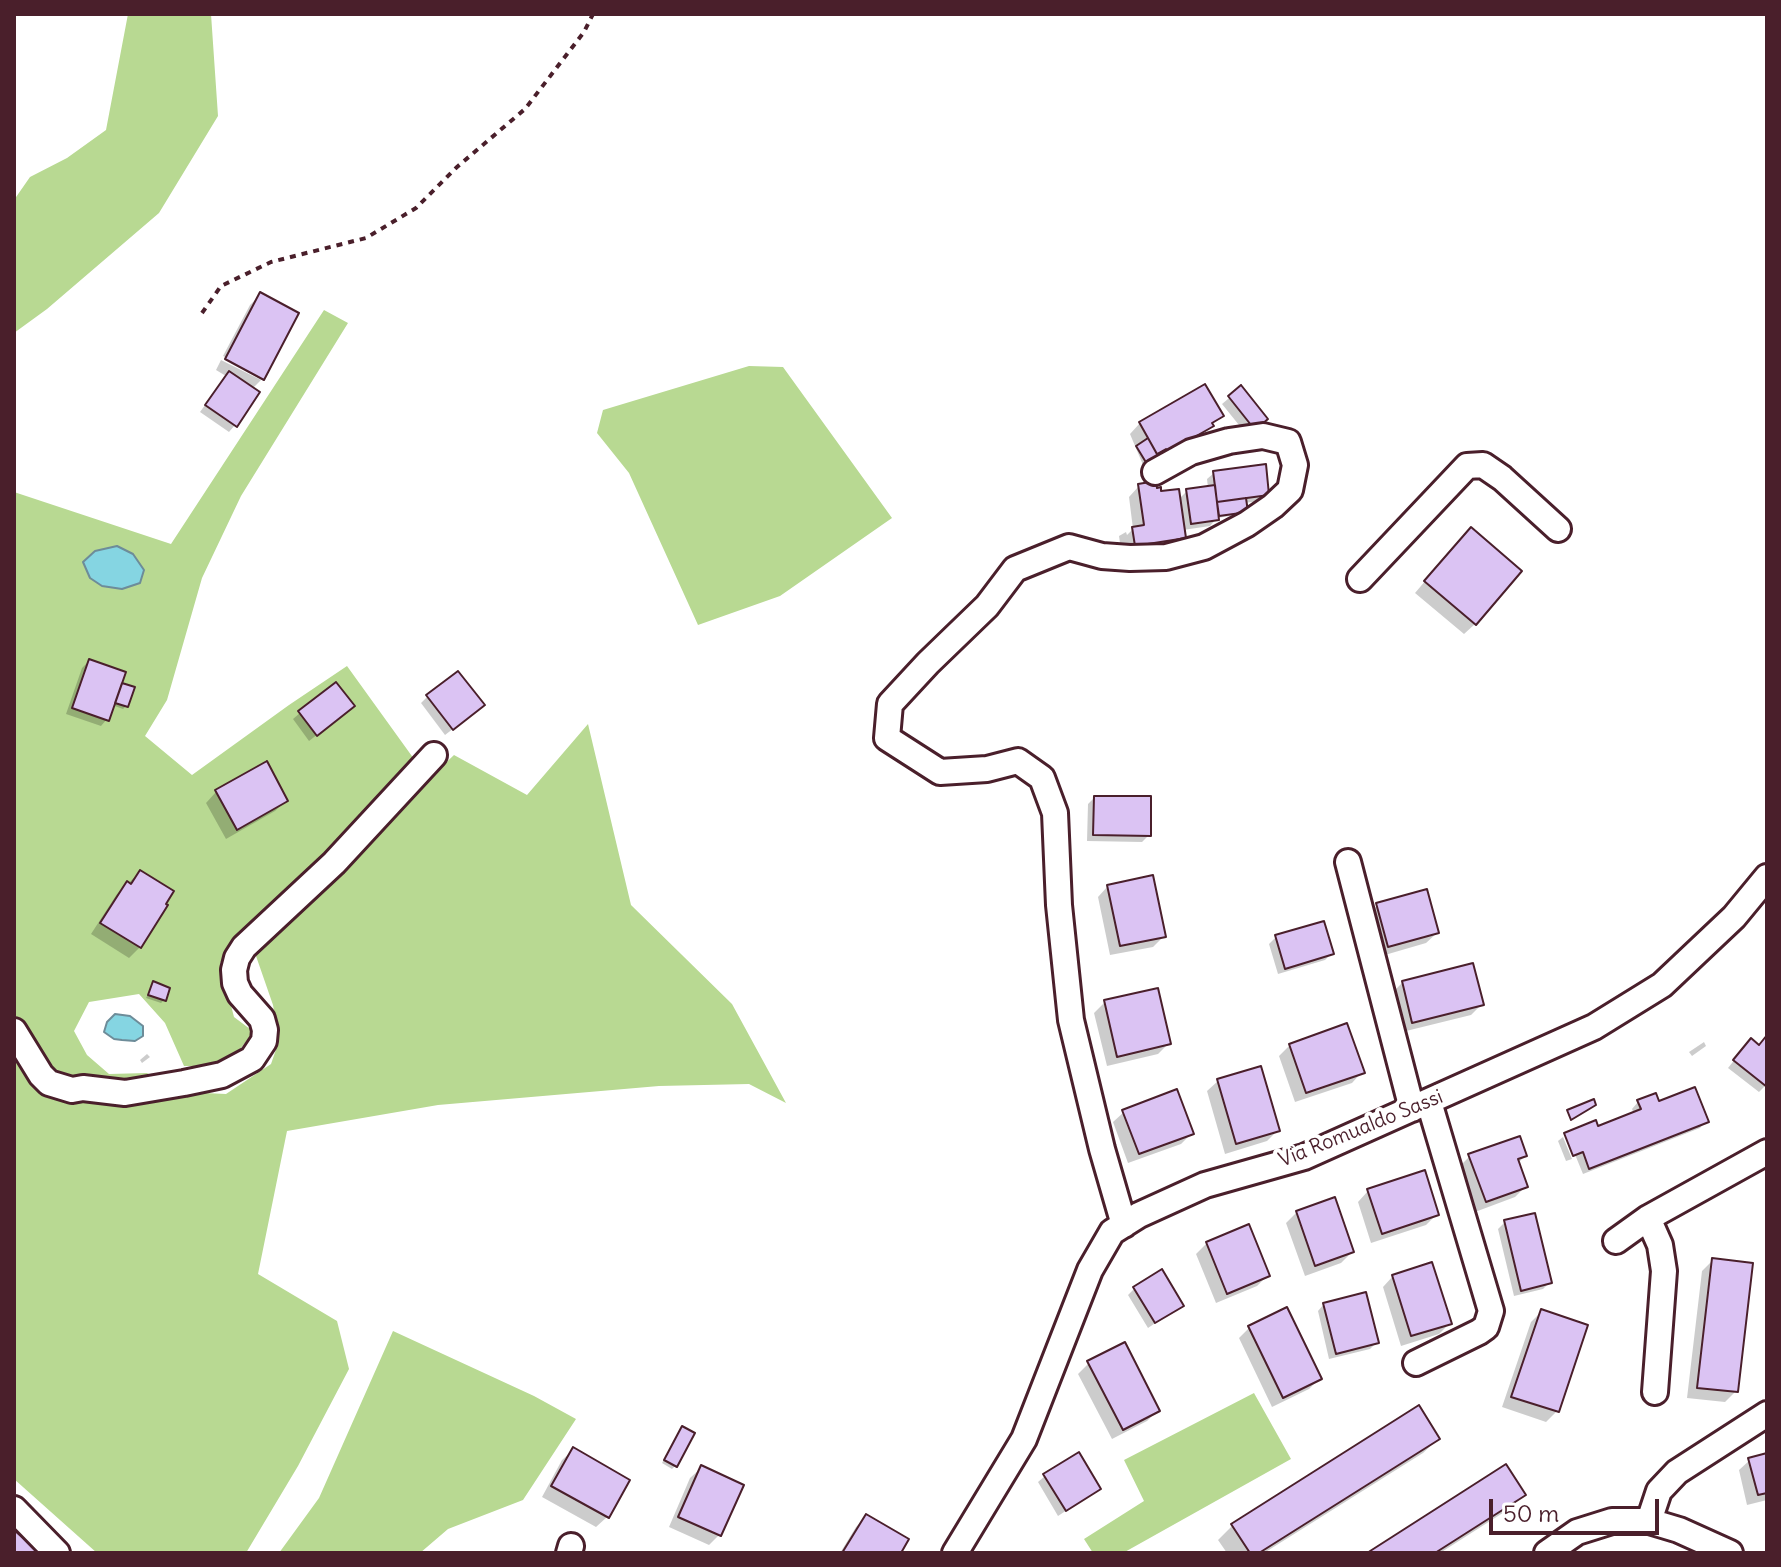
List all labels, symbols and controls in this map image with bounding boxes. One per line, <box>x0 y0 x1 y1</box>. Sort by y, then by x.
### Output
street label: Via Romualdo Sassi <box>1275 1085 1447 1173</box>
scale bar <box>1493 1483 1663 1533</box>
text: 50 m <box>1503 1498 1559 1528</box>

